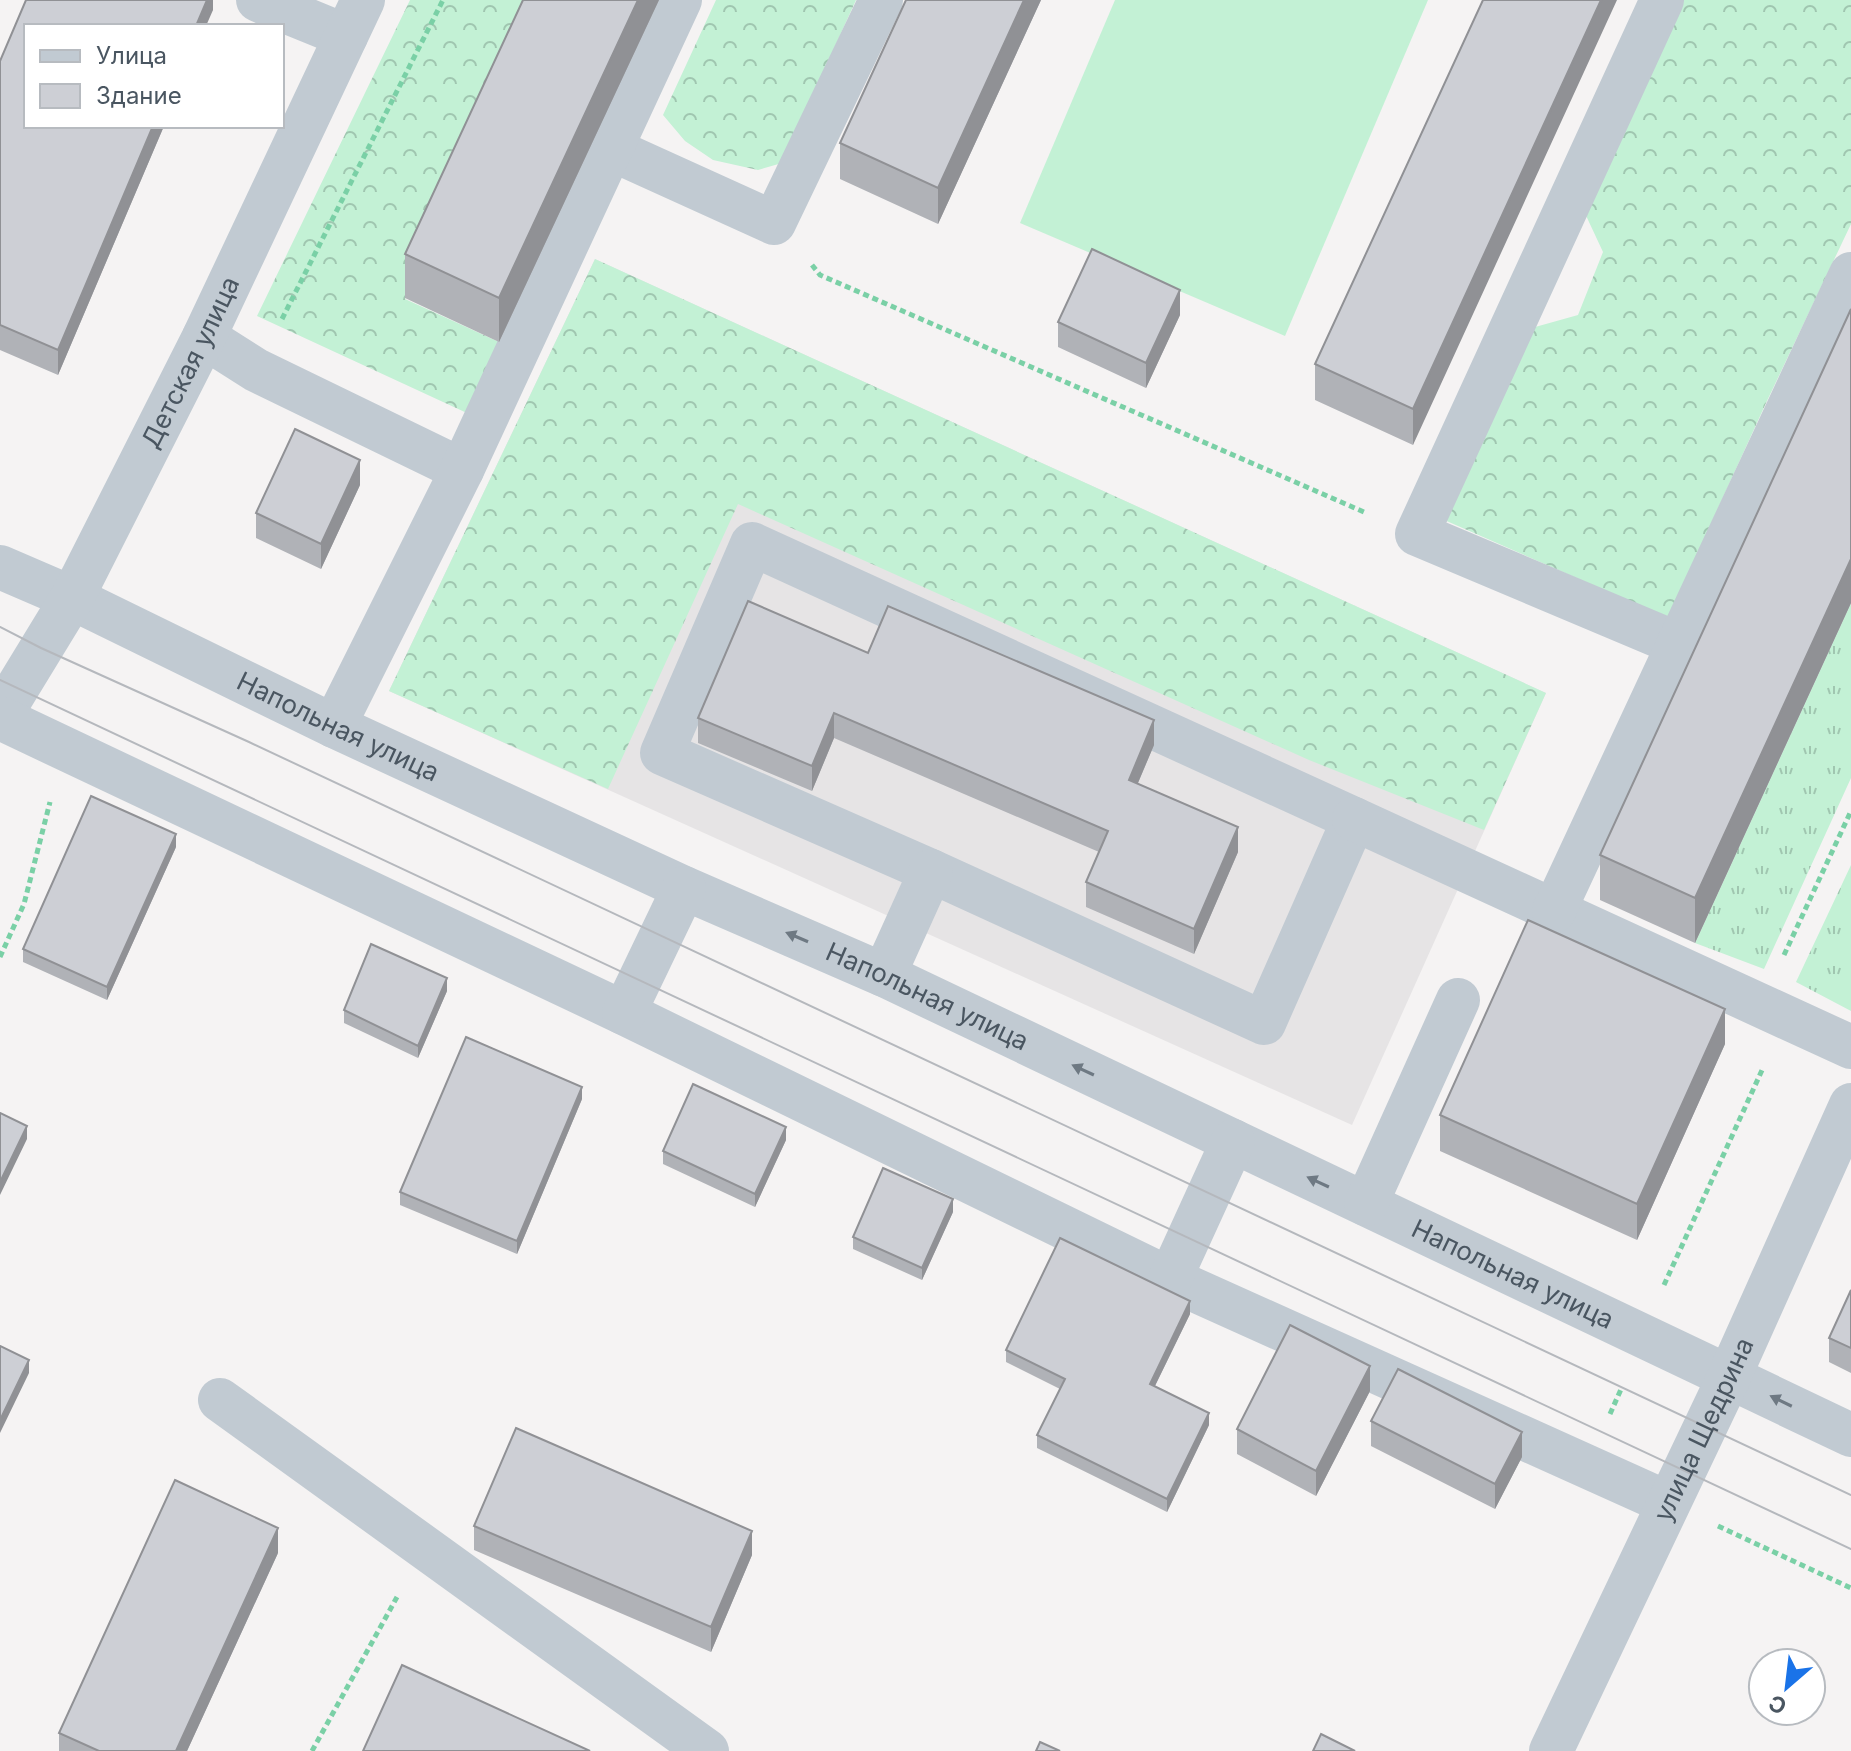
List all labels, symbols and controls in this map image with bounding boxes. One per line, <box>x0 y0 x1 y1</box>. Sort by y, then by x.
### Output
legend <box>24 24 284 128</box>
text: Улица <box>96 41 167 70</box>
text: Здание <box>96 81 182 110</box>
street label: Детская улица <box>134 271 245 453</box>
street label: Напольная улица <box>232 665 444 787</box>
one-way arrow <box>785 931 809 944</box>
street label: Напольная улица <box>821 936 1034 1057</box>
one-way arrow <box>1072 1063 1095 1077</box>
one-way arrow <box>1307 1175 1330 1189</box>
street label: Напольная улица <box>1407 1212 1619 1335</box>
street label: улица Щедрина <box>1647 1333 1760 1526</box>
one-way arrow <box>1769 1394 1792 1408</box>
north arrow <box>1747 1647 1827 1727</box>
text: С <box>1764 1689 1791 1720</box>

